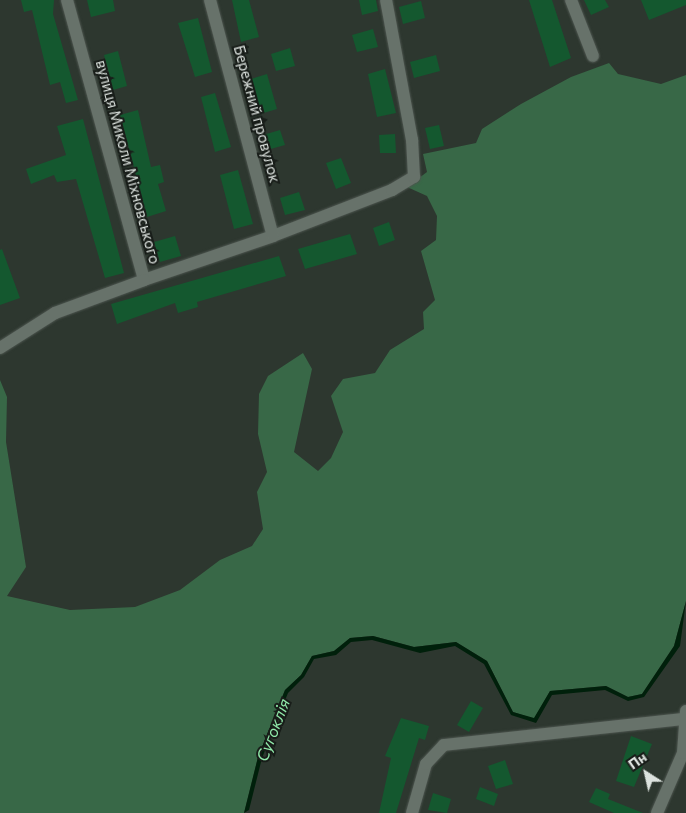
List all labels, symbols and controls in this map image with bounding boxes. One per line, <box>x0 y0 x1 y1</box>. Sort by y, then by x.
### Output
street label: Бережний провулок <box>230 43 284 185</box>
street label: вулиця Миколи Міхновського <box>92 58 164 266</box>
water label: Сугоклія <box>252 696 294 764</box>
north arrow <box>621 748 671 798</box>
text: Пн <box>625 748 650 773</box>

